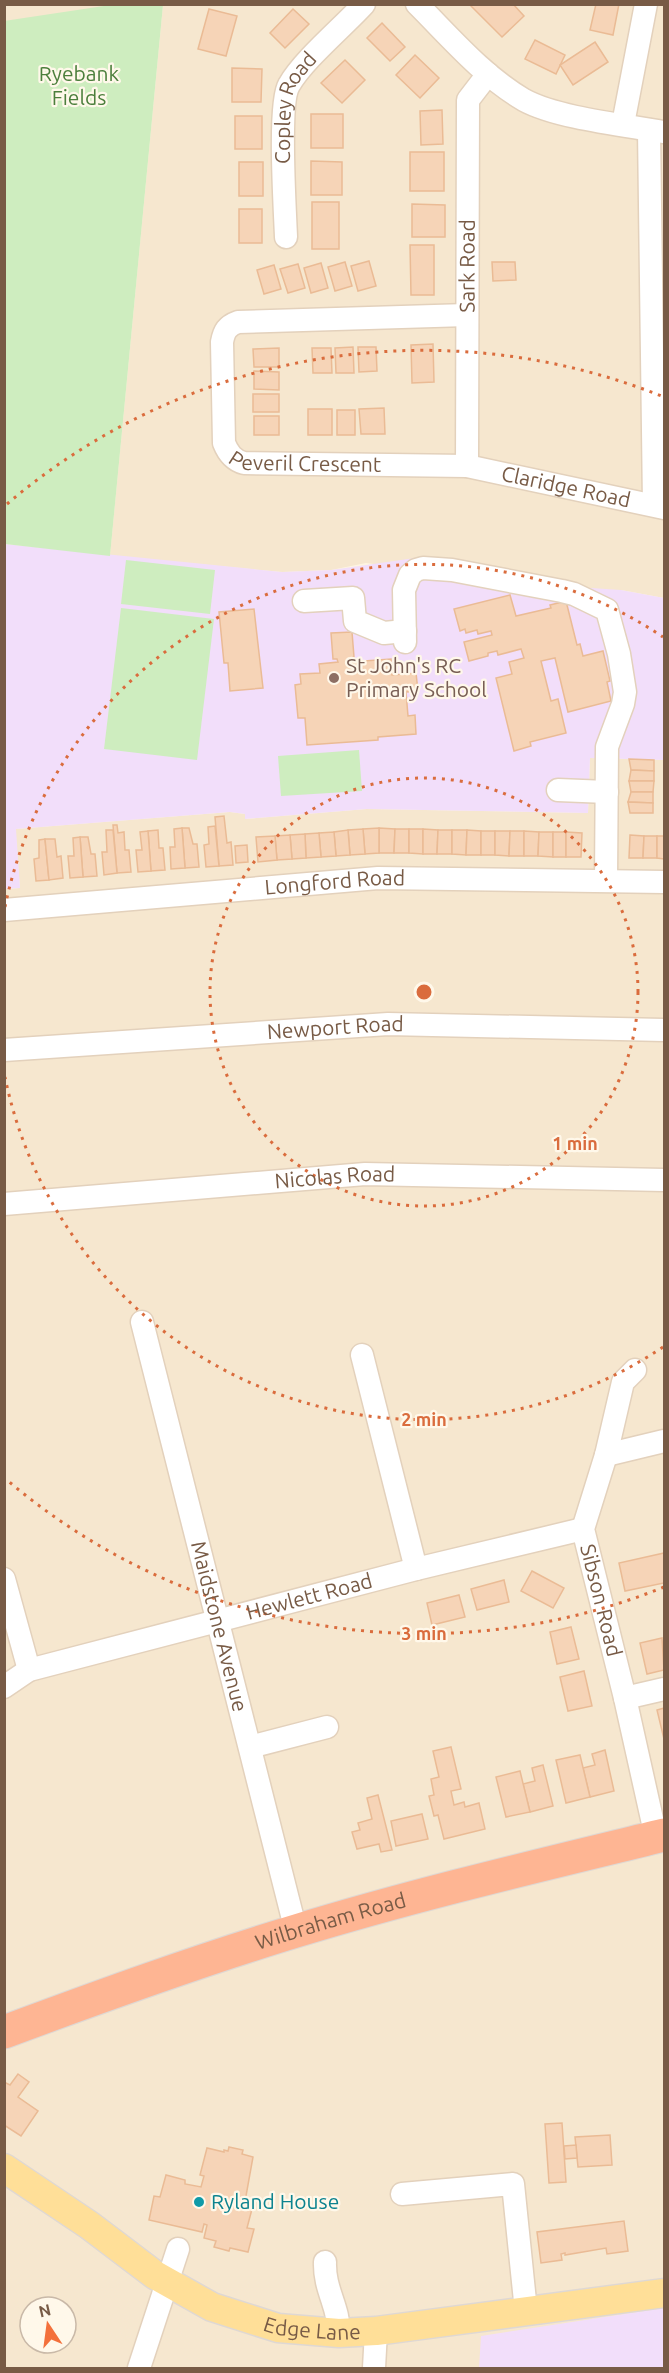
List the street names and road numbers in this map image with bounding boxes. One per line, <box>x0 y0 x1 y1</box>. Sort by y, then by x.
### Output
street label: Copley Road <box>270 46 321 164</box>
street label: Sark Road <box>454 219 479 313</box>
street label: Peveril Crescent <box>225 445 381 476</box>
street label: Claridge Road <box>499 461 633 512</box>
street label: Longford Road <box>264 865 405 899</box>
street label: Newport Road <box>266 1011 404 1043</box>
street label: Nicolas Road <box>274 1161 395 1192</box>
street label: Maidstone Avenue <box>187 1538 253 1714</box>
street label: Sibson Road <box>576 1541 627 1659</box>
street label: Hewlett Road <box>243 1568 375 1624</box>
street label: Wilbraham Road <box>252 1887 408 1954</box>
street label: Edge Lane <box>261 2311 361 2344</box>

